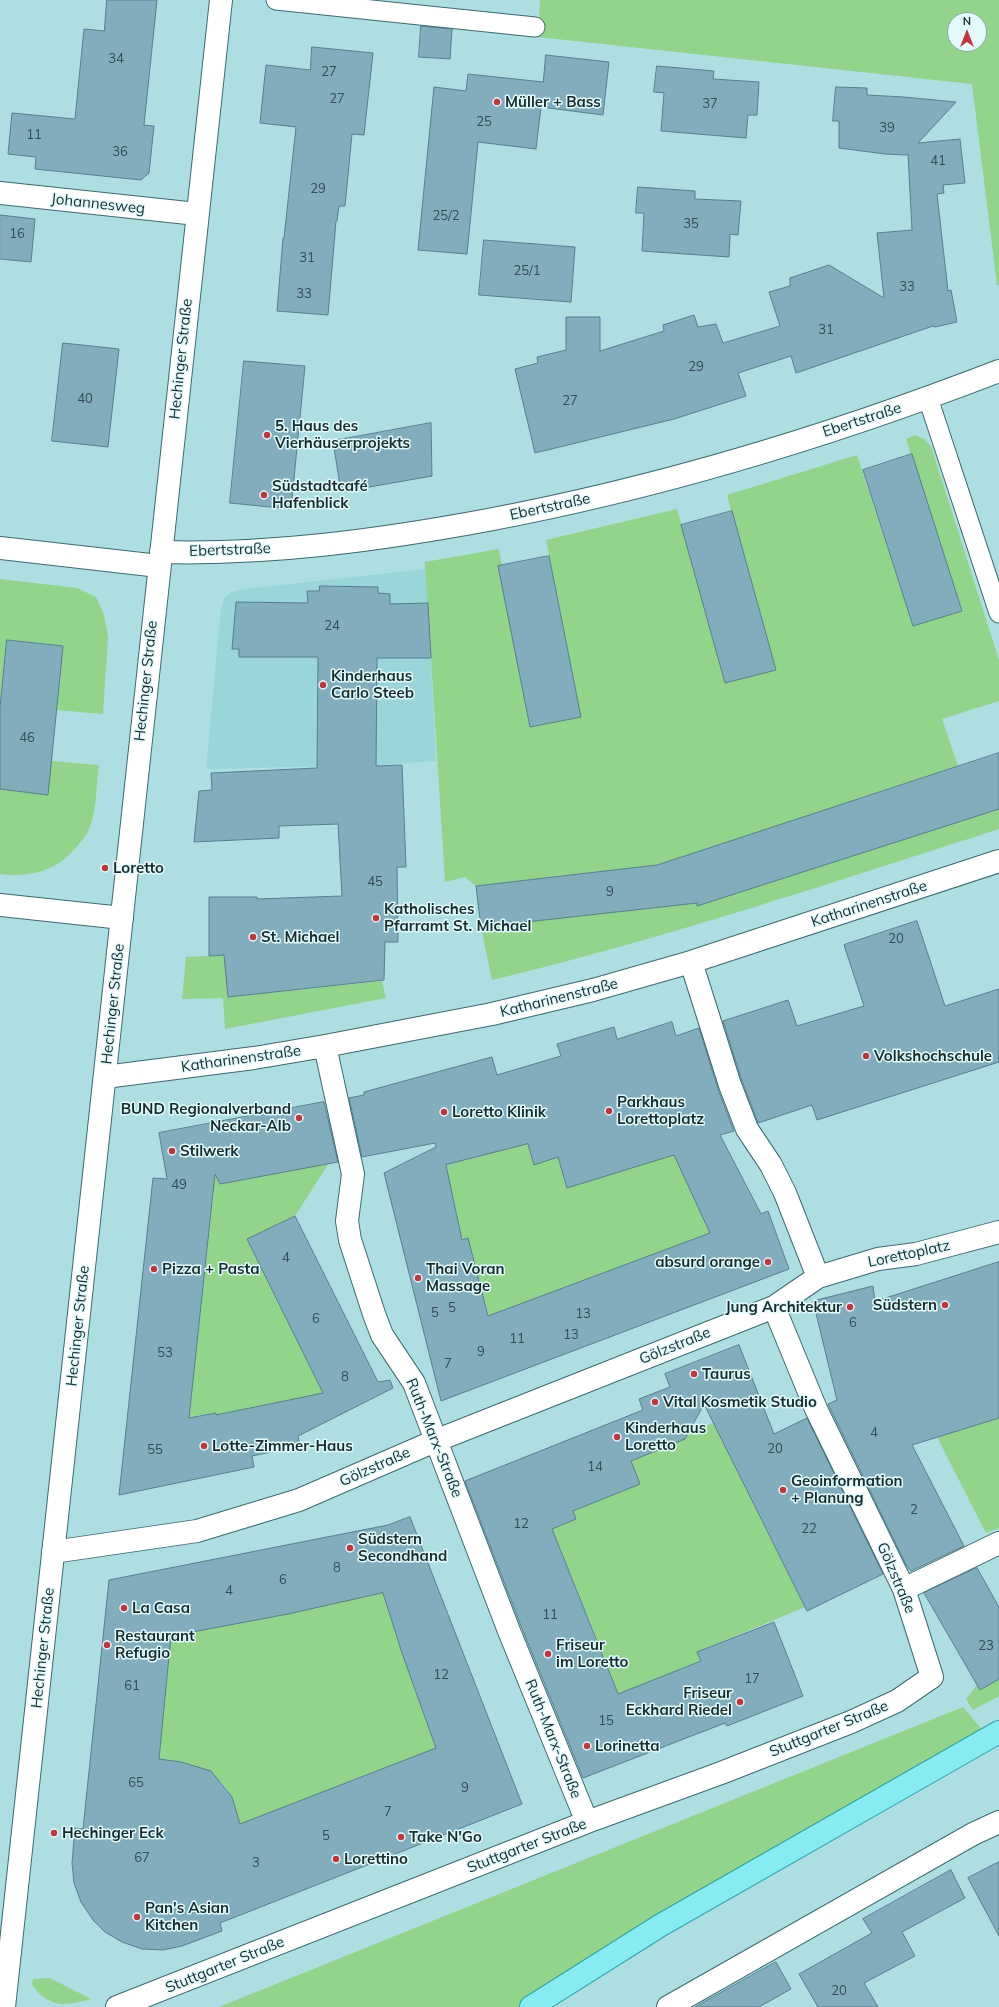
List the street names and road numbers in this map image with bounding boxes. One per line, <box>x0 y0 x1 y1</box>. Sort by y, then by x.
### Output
street label: Johannesweg <box>50 190 146 218</box>
street label: Hechinger Straße <box>166 298 196 420</box>
street label: Ebertstraße <box>820 399 904 441</box>
street label: Ebertstraße <box>508 490 592 524</box>
street label: Ebertstraße <box>189 540 271 560</box>
street label: Hechinger Straße <box>131 620 161 742</box>
street label: Katharinenstraße <box>809 877 929 931</box>
street label: Hechinger Straße <box>98 943 128 1065</box>
street label: Katharinenstraße <box>498 975 620 1021</box>
street label: Katharinenstraße <box>180 1042 302 1076</box>
street label: Lorettoplatz <box>866 1237 952 1271</box>
street label: Hechinger Straße <box>63 1265 93 1387</box>
street label: Gölzstraße <box>637 1324 713 1368</box>
street label: Ruth-Marx-Straße <box>402 1376 466 1500</box>
street label: Gölzstraße <box>337 1443 413 1491</box>
street label: Gölzstraße <box>873 1540 919 1616</box>
street label: Hechinger Straße <box>28 1587 58 1709</box>
street label: Ruth-Marx-Straße <box>521 1677 585 1801</box>
street label: Stuttgarter Straße <box>767 1697 891 1761</box>
street label: Stuttgarter Straße <box>465 1815 589 1877</box>
street label: Stuttgarter Straße <box>163 1933 287 1997</box>

